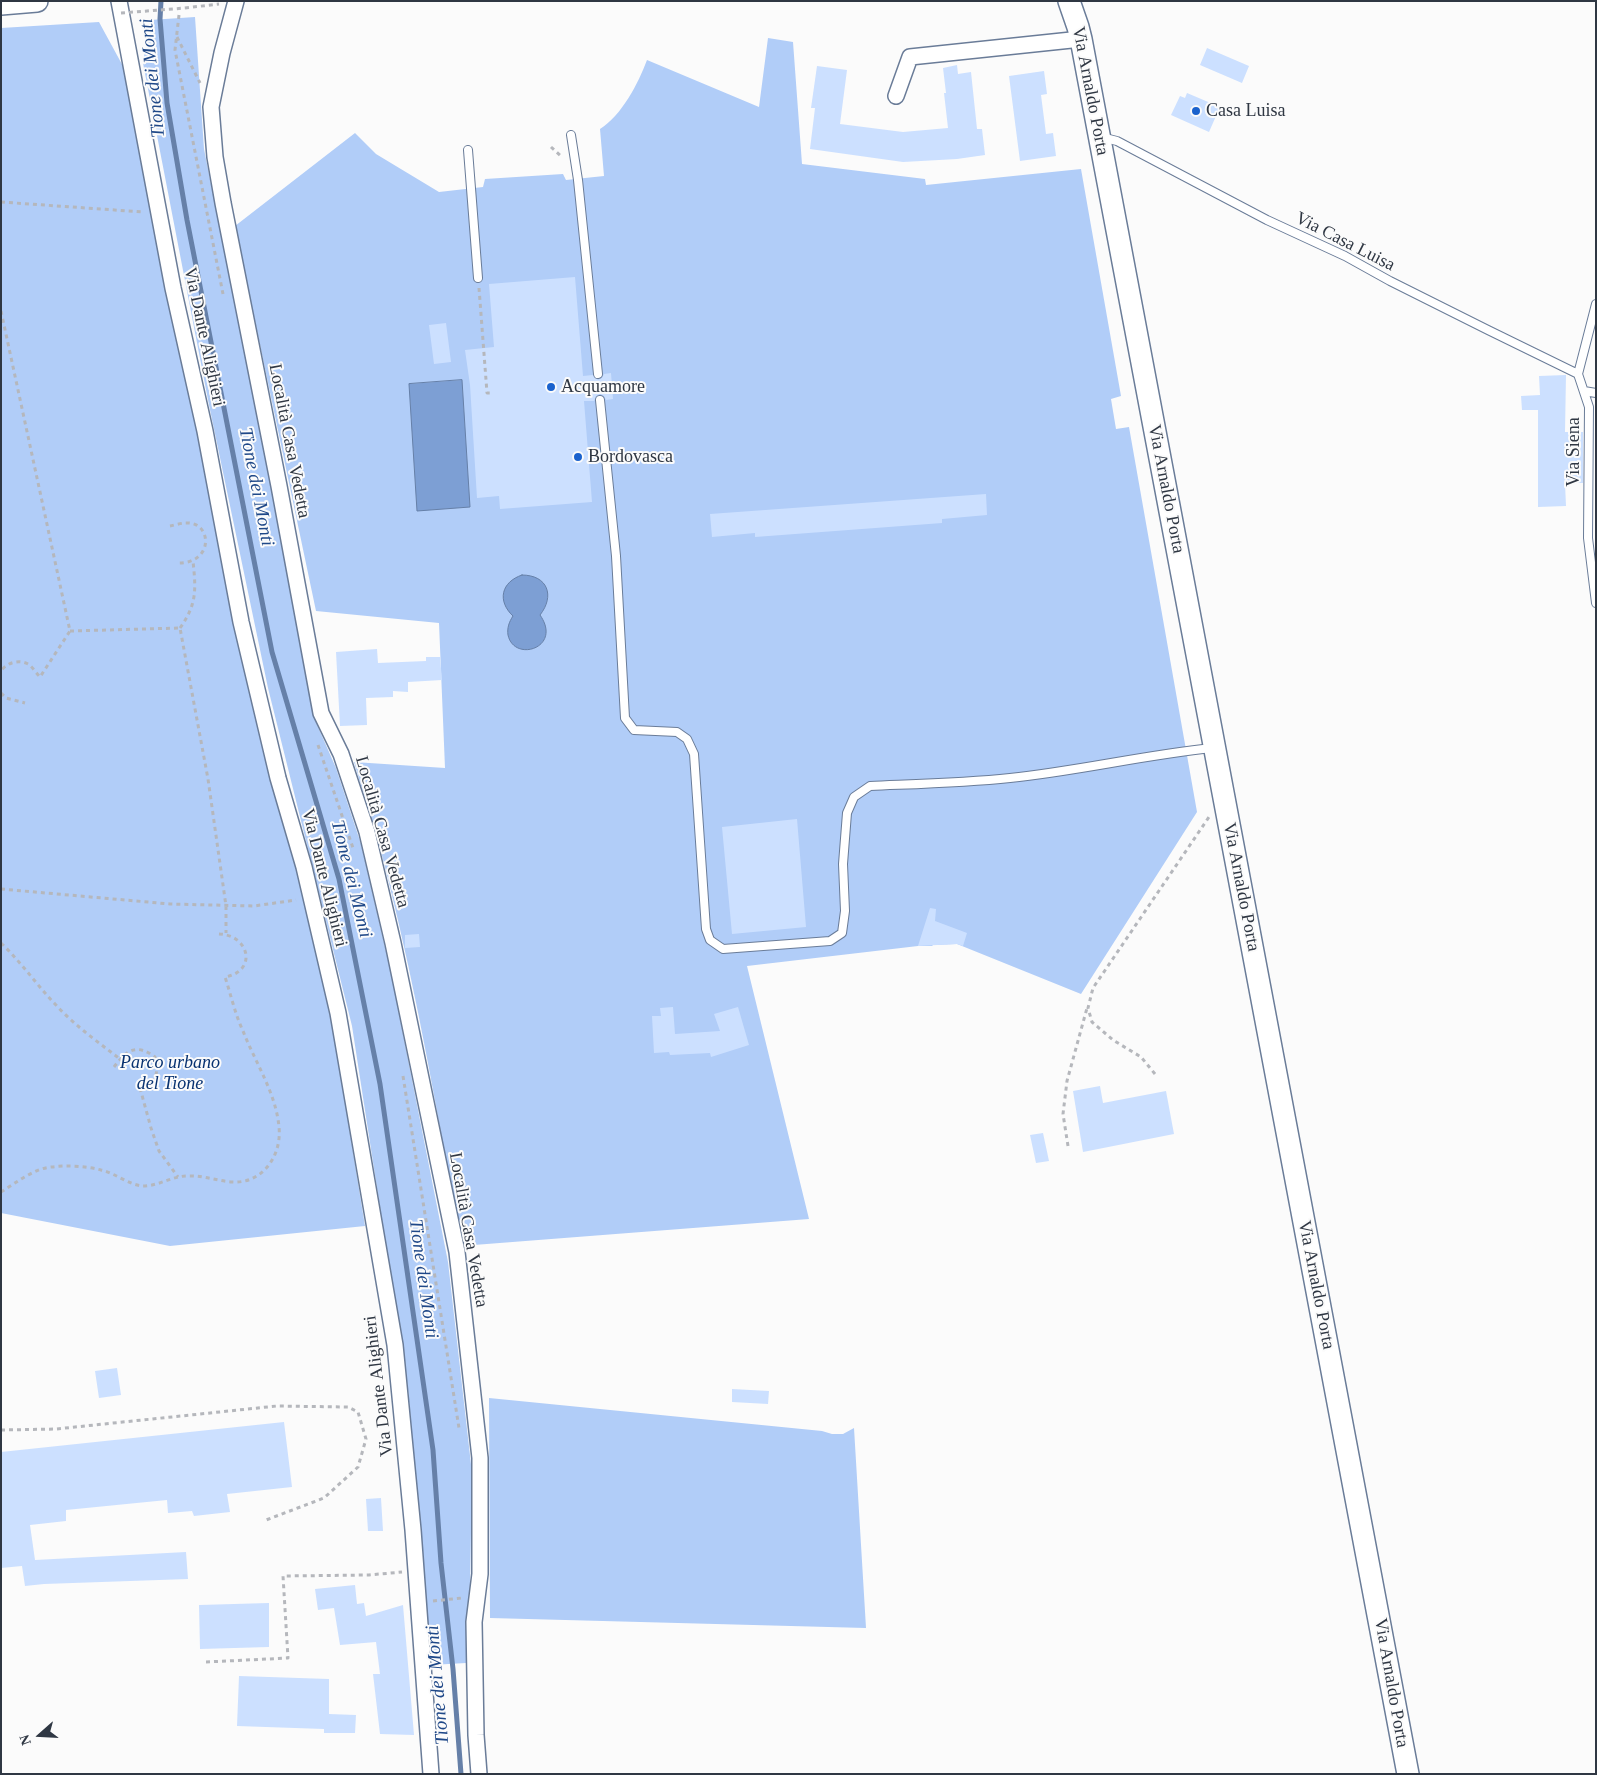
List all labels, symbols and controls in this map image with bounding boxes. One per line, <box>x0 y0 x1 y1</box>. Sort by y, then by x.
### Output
water label: Tione dei Monti <box>135 17 171 139</box>
street label: Via Arnaldo Porta <box>1067 25 1113 157</box>
place label: Casa Luisa <box>1206 100 1285 122</box>
marker: Casa Luisa <box>1190 105 1202 117</box>
street label: Via Casa Luisa <box>1292 208 1398 276</box>
street label: Via Dante Alighieri <box>179 265 229 409</box>
street label: Località Casa Vedetta <box>263 362 315 520</box>
place label: Acquamore <box>561 376 645 398</box>
marker: Acquamore <box>545 381 557 393</box>
street label: Via Siena <box>1563 417 1585 487</box>
street label: Via Arnaldo Porta <box>1143 423 1189 555</box>
water label: Tione dei Monti <box>233 426 279 548</box>
place label: Bordovasca <box>588 446 673 468</box>
marker: Bordovasca <box>572 451 584 463</box>
street label: Località Casa Vedetta <box>350 754 414 910</box>
street label: Via Dante Alighieri <box>296 807 352 949</box>
water label: Tione dei Monti <box>325 818 377 940</box>
street label: Via Arnaldo Porta <box>1218 821 1264 953</box>
park label: Parco urbano del Tione <box>120 1052 220 1094</box>
street label: Località Casa Vedetta <box>444 1151 492 1309</box>
water label: Tione dei Monti <box>403 1218 443 1340</box>
street label: Via Arnaldo Porta <box>1293 1219 1339 1351</box>
street label: Via Dante Alighieri <box>360 1314 398 1458</box>
street label: Via Arnaldo Porta <box>1369 1617 1413 1749</box>
water label: Tione dei Monti <box>421 1624 455 1746</box>
north arrow <box>15 1710 65 1760</box>
text: N <box>17 1733 34 1747</box>

